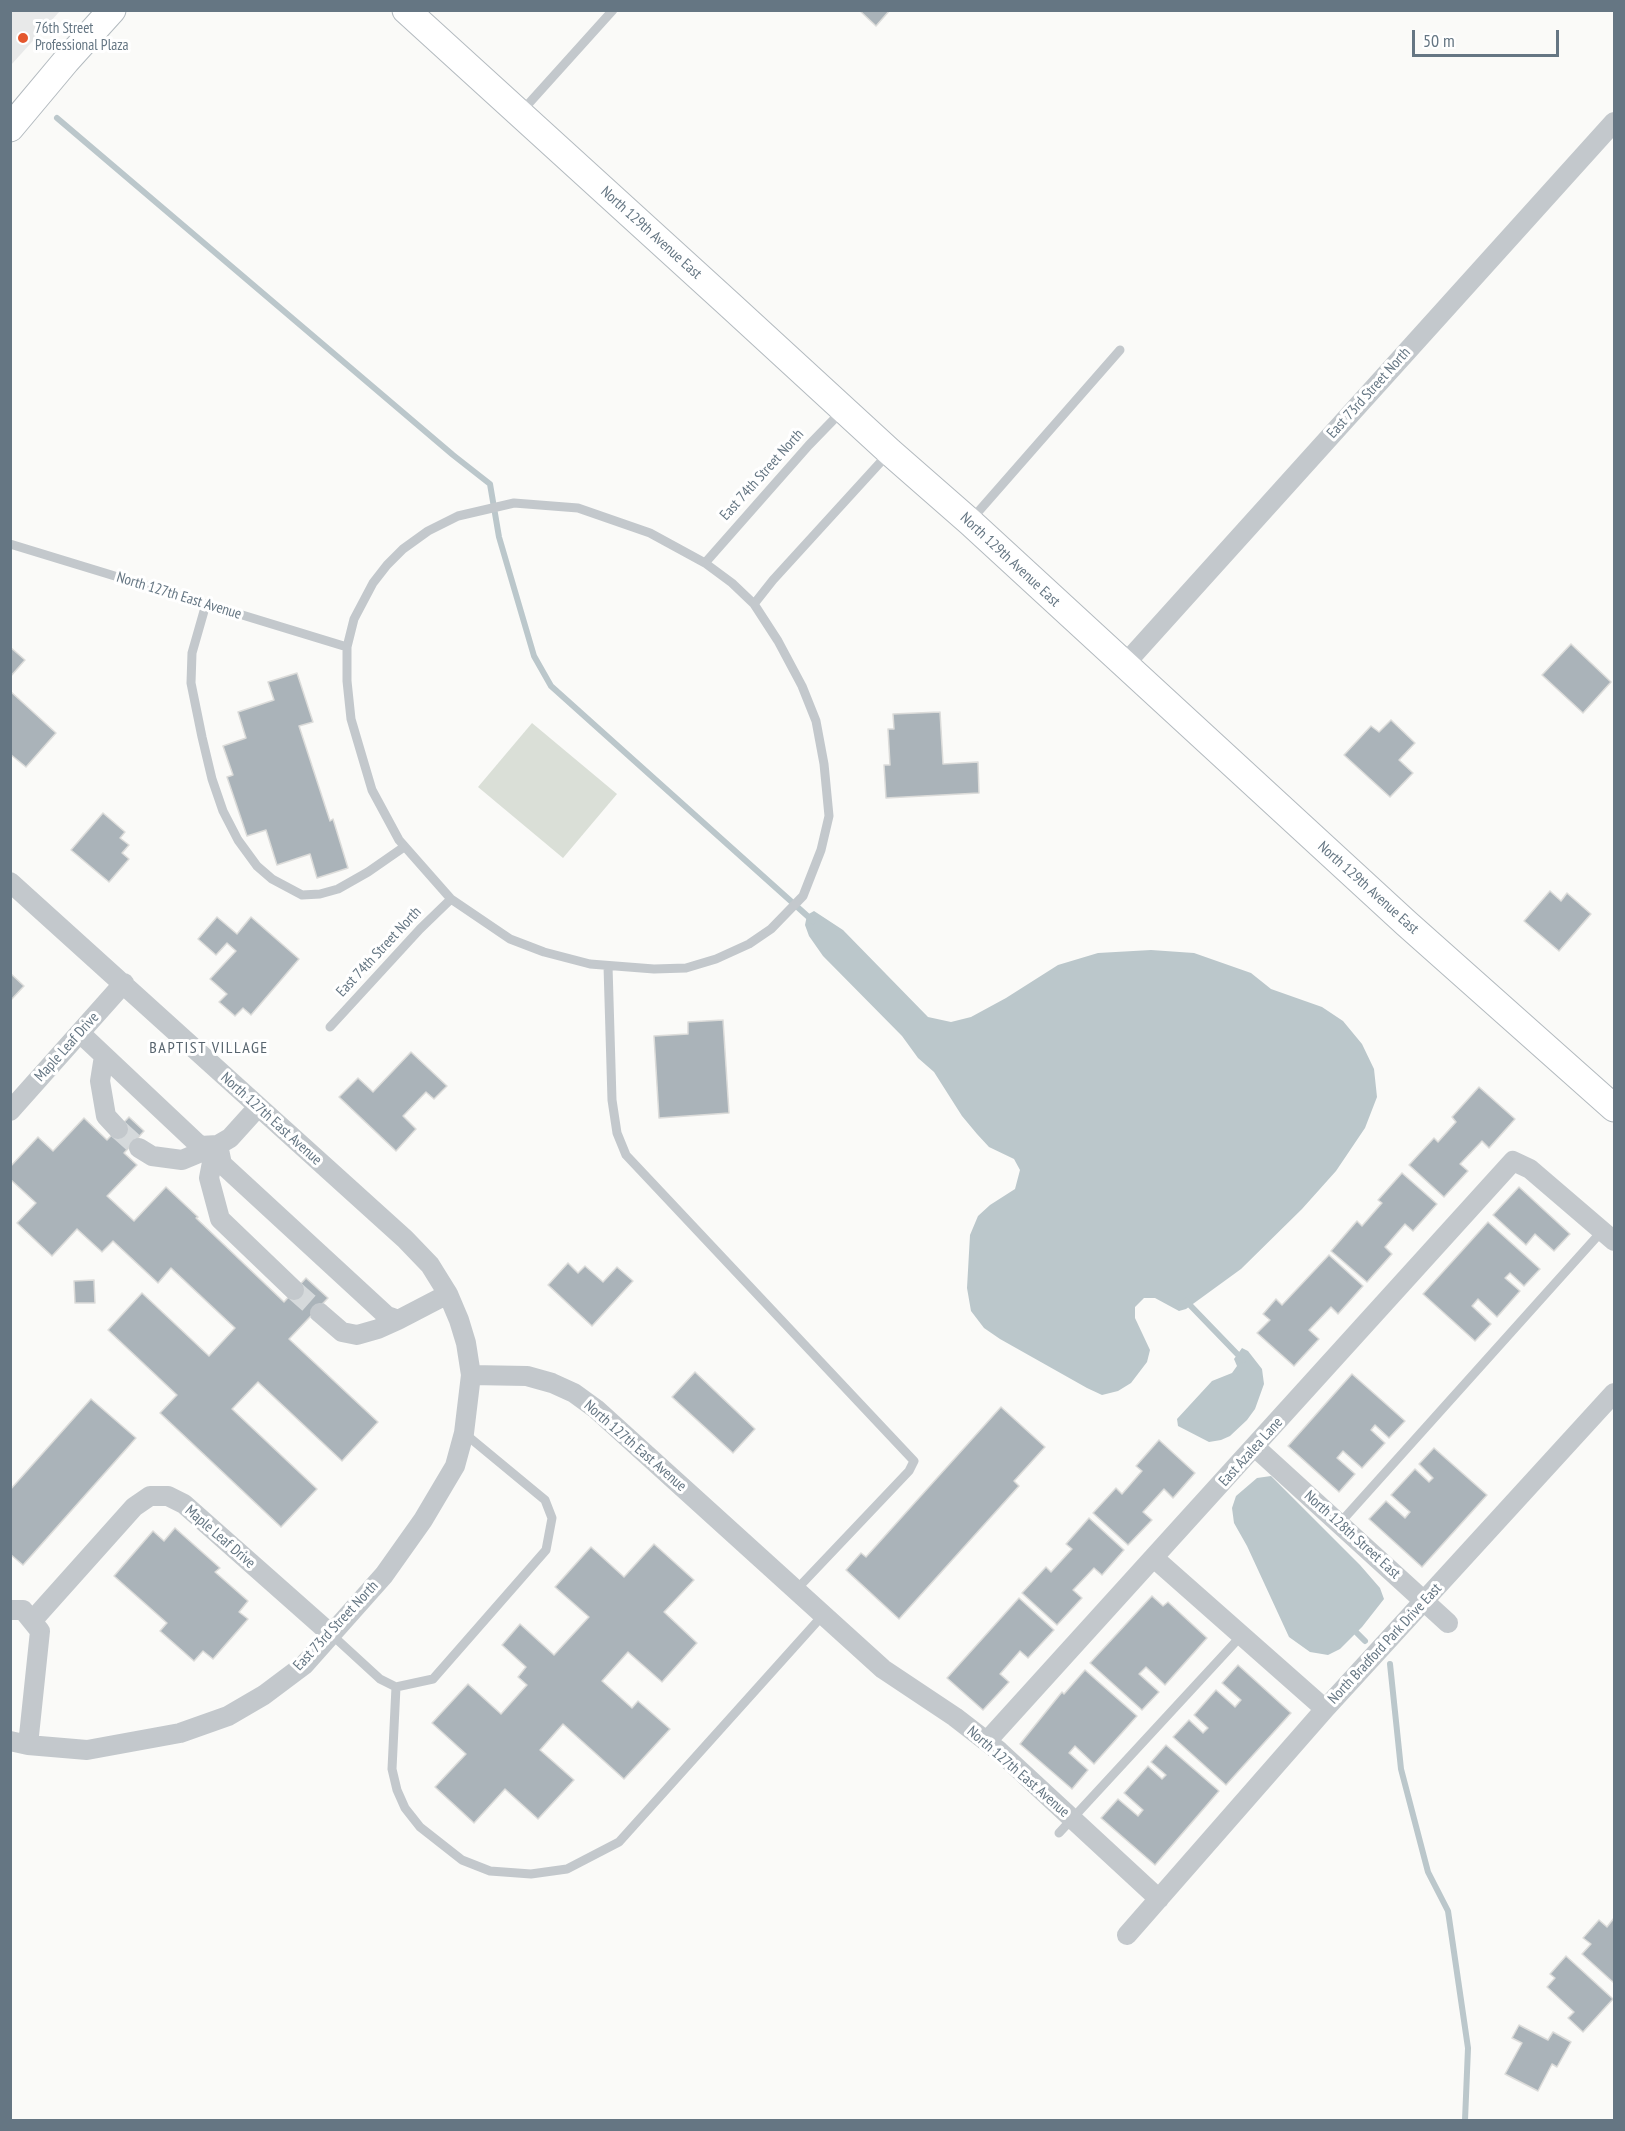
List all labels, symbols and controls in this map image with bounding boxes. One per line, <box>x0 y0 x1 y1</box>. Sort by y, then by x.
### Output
scale bar <box>1415 18 1562 56</box>
place label: 76th Street Professional Plaza <box>35 20 129 55</box>
text: 50 m <box>1423 29 1455 52</box>
marker: 76th Street Professional Plaza <box>16 31 30 45</box>
street label: North 129th Avenue East <box>597 183 705 283</box>
street label: East 73rd Street North <box>1323 344 1415 442</box>
street label: East 74th Street North <box>716 426 808 524</box>
street label: North 129th Avenue East <box>956 509 1064 611</box>
street label: North 127th East Avenue <box>114 568 244 624</box>
street label: North 129th Avenue East <box>1314 838 1422 938</box>
street label: East 74th Street North <box>333 903 425 1001</box>
street label: Maple Leaf Drive <box>31 1009 103 1085</box>
district label: BAPTIST VILLAGE <box>149 1038 269 1058</box>
street label: North 127th East Avenue <box>217 1069 325 1169</box>
street label: North 127th East Avenue <box>580 1397 690 1495</box>
street label: East Azalea Lane <box>1215 1414 1287 1490</box>
street label: North 128th Street East <box>1300 1487 1404 1583</box>
street label: Maple Leaf Drive <box>181 1502 259 1572</box>
street label: East 73rd Street North <box>290 1577 382 1675</box>
street label: North Bradford Park Drive East <box>1324 1580 1446 1708</box>
street label: North 127th East Avenue <box>963 1723 1073 1821</box>

